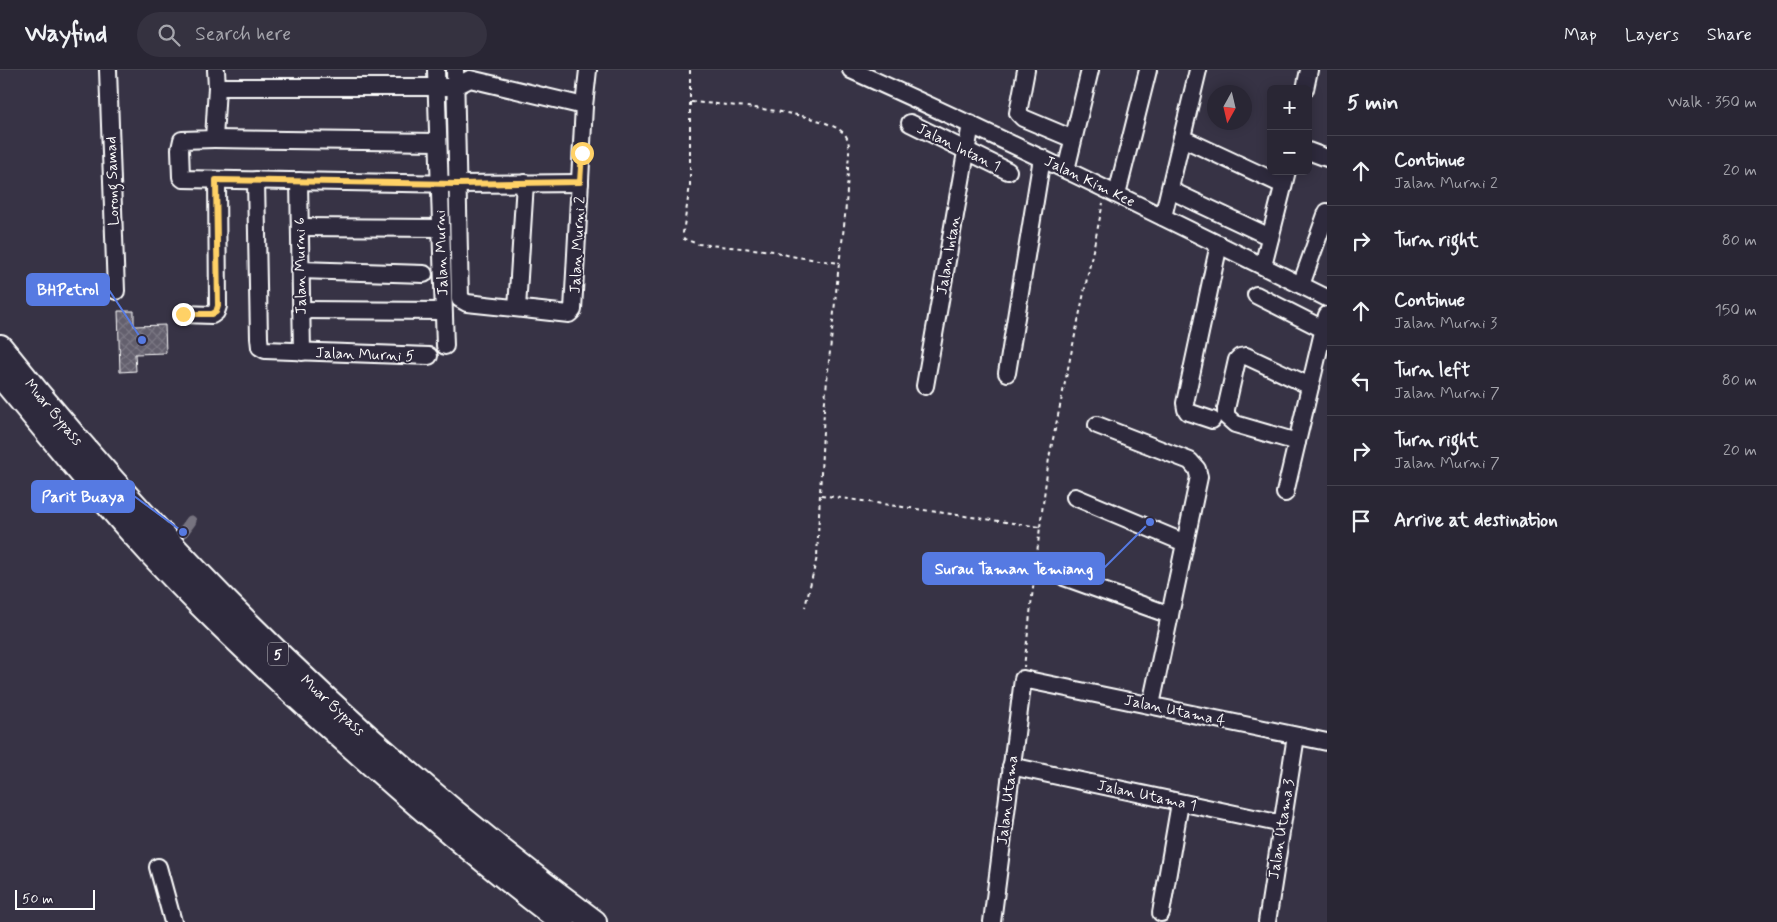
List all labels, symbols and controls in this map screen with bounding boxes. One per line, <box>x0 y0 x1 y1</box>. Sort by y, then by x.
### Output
search box <box>137 12 487 57</box>
text: Wayfind <box>25 19 107 50</box>
icon: search <box>155 21 183 49</box>
text: Search here <box>195 22 291 47</box>
text: Map <box>1564 23 1597 47</box>
text: Layers <box>1625 23 1679 47</box>
text: Share <box>1707 23 1752 47</box>
north arrow <box>1207 85 1252 130</box>
map controls <box>1267 85 1312 175</box>
button: + <box>1267 85 1312 130</box>
text: 5 min <box>1347 89 1399 117</box>
text: Walk · 350 m <box>1668 92 1757 113</box>
street label: Jalan Intan 1 <box>913 119 1004 177</box>
button: − <box>1267 130 1312 175</box>
street label: Lorong Samad <box>101 136 126 226</box>
route start <box>571 142 594 165</box>
text: Continue <box>1394 148 1465 173</box>
street label: Jalan Kim Kee <box>1041 151 1138 213</box>
icon: ahead <box>1347 157 1375 185</box>
text: 20 m <box>1723 160 1757 181</box>
text: Jalan Murni 2 <box>1394 173 1498 194</box>
street label: Jalan Murni 2 <box>565 196 591 294</box>
street label: Jalan Murni <box>431 210 453 296</box>
street label: Jalan Intan <box>932 214 966 296</box>
street label: Jalan Murni 6 <box>290 217 312 315</box>
icon: right <box>1347 227 1375 255</box>
text: Turn right <box>1394 228 1478 253</box>
text: 80 m <box>1722 230 1757 251</box>
callout: BHPetrol <box>27 274 109 305</box>
text: BHPetrol <box>37 280 99 301</box>
text: Continue <box>1394 288 1465 313</box>
icon: ahead <box>1347 297 1375 325</box>
text: 150 m <box>1715 300 1757 321</box>
route end <box>172 303 195 326</box>
text: Jalan Murni 3 <box>1394 313 1497 334</box>
street label: Jalan Murni 5 <box>315 343 415 367</box>
text: Turn left <box>1394 358 1470 383</box>
icon: left <box>1347 367 1375 395</box>
text: 80 m <box>1722 370 1757 391</box>
street label: Muar Bypass <box>19 375 87 451</box>
text: Jalan Murni 7 <box>1394 383 1500 404</box>
text: Turn right <box>1394 428 1478 453</box>
icon: right <box>1347 437 1375 465</box>
text: 20 m <box>1723 440 1757 461</box>
text: Jalan Murni 7 <box>1394 453 1500 474</box>
callout: Parit Buaya <box>32 481 134 512</box>
text: Parit Buaya <box>42 487 125 508</box>
icon: arrive <box>1347 507 1375 535</box>
text: Arrive at destination <box>1394 508 1558 533</box>
callout: Surau Taman Temiang <box>923 553 1104 584</box>
text: Surau Taman Temiang <box>935 559 1093 581</box>
road number: 5 <box>268 642 288 666</box>
street label: Muar Bypass <box>296 671 369 741</box>
street label: Jalan Utama 4 <box>1122 690 1227 732</box>
street label: Jalan Utama <box>993 754 1023 846</box>
street label: Jalan Utama 1 <box>1095 776 1198 816</box>
street label: Jalan Utama 3 <box>1264 778 1300 881</box>
scale bar <box>15 887 95 910</box>
text: 50 m <box>22 890 53 908</box>

